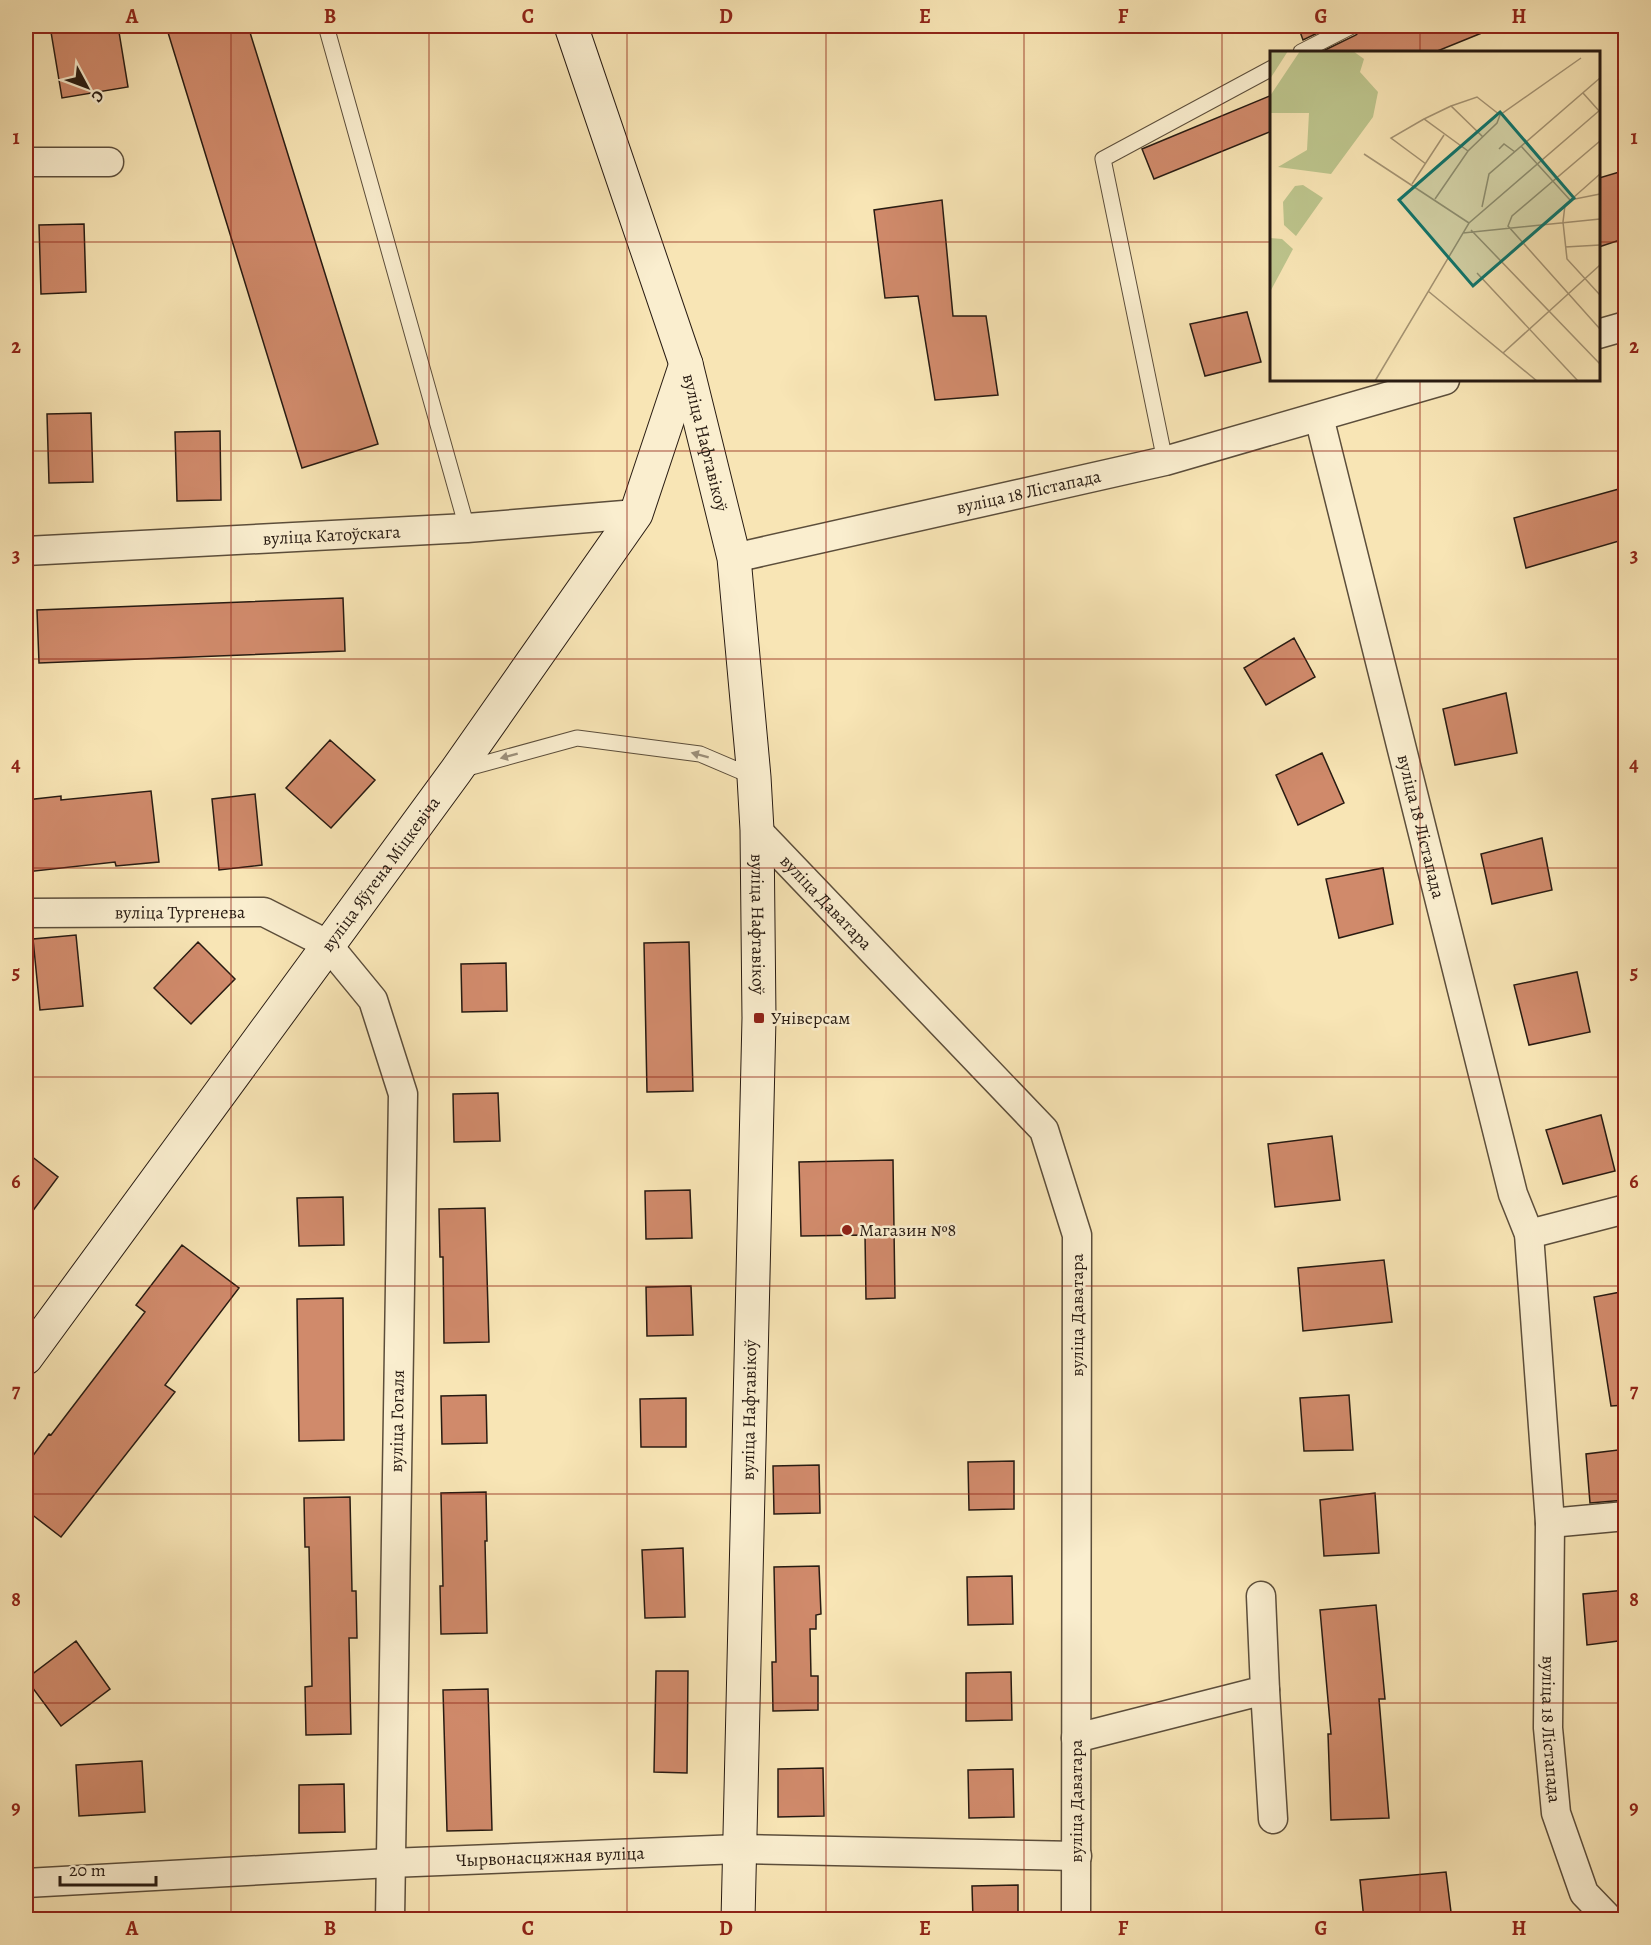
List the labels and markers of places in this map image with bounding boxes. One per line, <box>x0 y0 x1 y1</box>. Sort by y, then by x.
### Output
place label: Універсам <box>771 1006 850 1030</box>
marker: Універсам <box>752 1011 766 1025</box>
place label: Магазин №8 <box>859 1218 956 1242</box>
marker: Магазин №8 <box>840 1223 854 1237</box>

